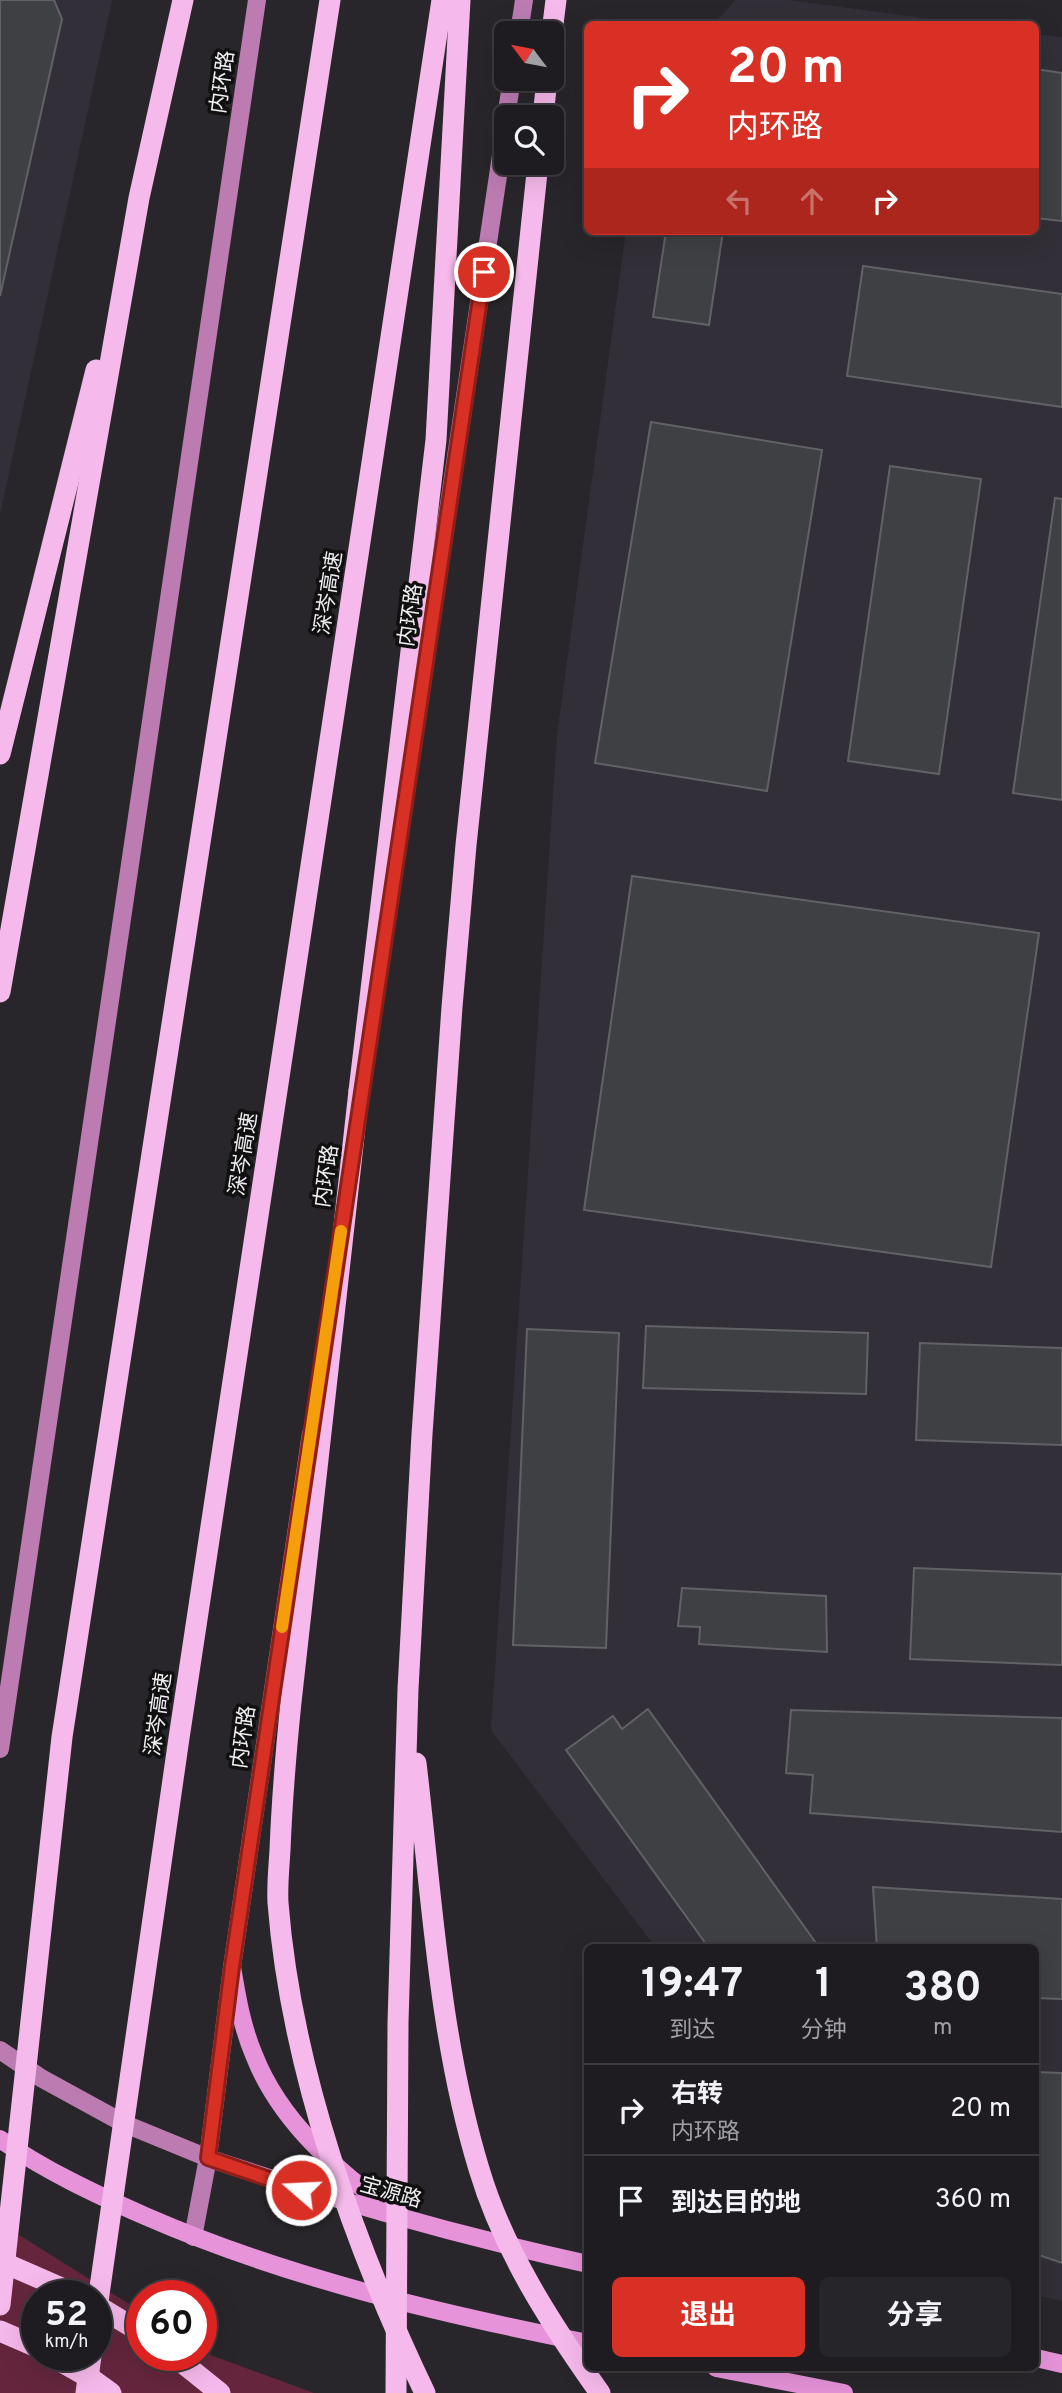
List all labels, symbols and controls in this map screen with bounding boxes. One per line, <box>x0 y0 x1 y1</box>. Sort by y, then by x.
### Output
north arrow <box>494 21 564 91</box>
map controls <box>494 21 564 175</box>
text: 20 m <box>727 39 844 101</box>
street label: 内环路 <box>206 49 241 115</box>
icon: right <box>612 49 703 140</box>
button: search <box>494 105 564 175</box>
text: 内环路 <box>727 109 823 149</box>
icon: left <box>720 182 758 220</box>
icon: ahead <box>793 182 831 220</box>
icon: right <box>866 182 904 220</box>
pin <box>454 242 514 302</box>
icon: arrive <box>465 253 503 291</box>
street label: 深岑高速 <box>310 550 349 637</box>
street label: 内环路 <box>394 582 429 648</box>
street label: 深岑高速 <box>225 1111 264 1198</box>
street label: 内环路 <box>310 1143 345 1209</box>
street label: 深岑高速 <box>140 1671 179 1758</box>
street label: 内环路 <box>227 1704 262 1770</box>
text: 19:47 <box>641 1959 743 2012</box>
text: 1 <box>815 1959 832 2012</box>
text: 380 <box>903 1963 982 2016</box>
text: m <box>933 2014 952 2043</box>
text: 到达 <box>669 2017 715 2046</box>
text: 分钟 <box>800 2017 846 2046</box>
text: 右转 <box>671 2079 723 2112</box>
icon: right <box>612 2091 650 2129</box>
text: 20 m <box>950 2093 1011 2126</box>
text: 内环路 <box>671 2119 740 2148</box>
position arrow <box>264 2153 338 2227</box>
street label: 宝源路 <box>357 2172 425 2215</box>
icon: arrive <box>612 2182 650 2220</box>
text: 360 m <box>935 2184 1011 2217</box>
text: 到达目的地 <box>671 2188 801 2221</box>
button: 退出 <box>612 2277 805 2357</box>
button: 分享 <box>819 2277 1011 2357</box>
speed limit sign: 60 <box>126 2280 217 2371</box>
text: 52 <box>45 2294 88 2338</box>
text: km/h <box>45 2331 88 2354</box>

